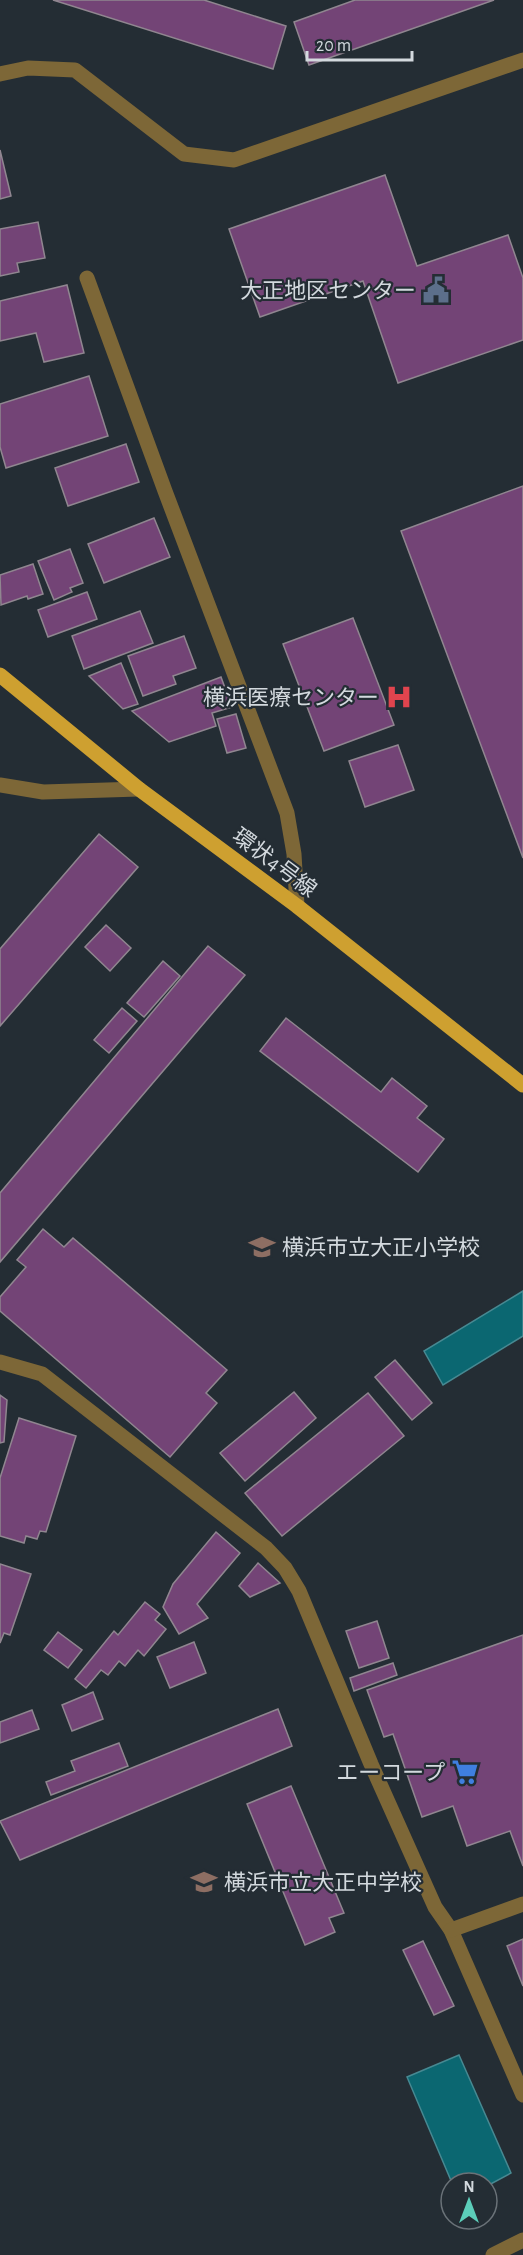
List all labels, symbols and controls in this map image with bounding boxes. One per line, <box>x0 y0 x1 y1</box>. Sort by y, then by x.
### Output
scale bar <box>307 24 412 62</box>
text: 20 m <box>316 37 351 55</box>
public building icon: 大正地区センター <box>421 275 451 305</box>
place label: 大正地区センター <box>240 279 416 302</box>
hospital icon: 横浜医療センター <box>384 682 414 712</box>
place label: 横浜医療センター <box>203 686 379 709</box>
street label: 環状4号線 <box>228 824 321 901</box>
school or university icon: 横浜市立大正小学校 <box>247 1232 277 1262</box>
place label: 横浜市立大正小学校 <box>282 1236 480 1259</box>
supermarket icon: エーコープ <box>450 1757 480 1787</box>
place label: エーコープ <box>336 1761 445 1784</box>
school or university icon: 横浜市立大正中学校 <box>189 1867 219 1897</box>
place label: 横浜市立大正中学校 <box>224 1871 422 1894</box>
north arrow <box>439 2171 499 2231</box>
text: N <box>463 2179 475 2195</box>

